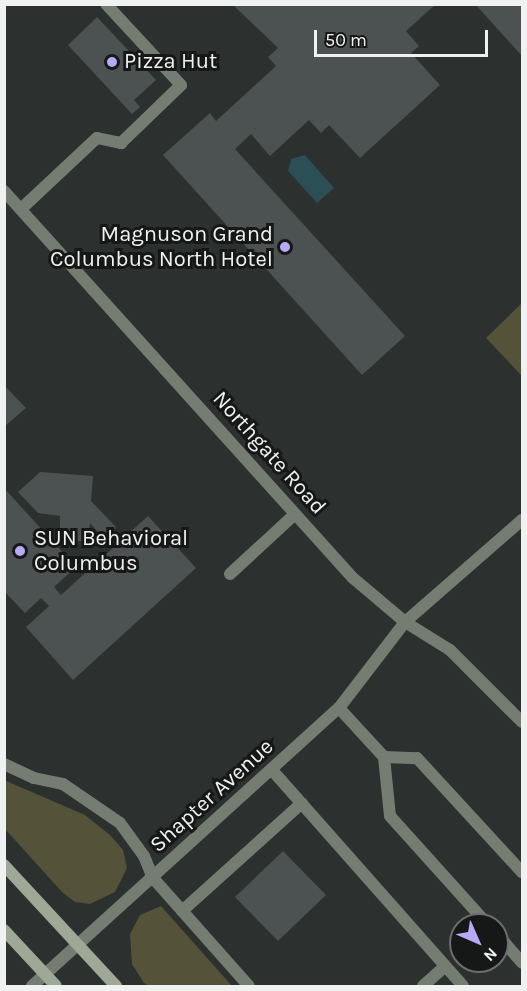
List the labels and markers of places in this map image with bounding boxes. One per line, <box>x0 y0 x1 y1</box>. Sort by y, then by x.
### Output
place label: Pizza Hut <box>124 49 217 75</box>
marker: Pizza Hut <box>105 55 119 69</box>
place label: Magnuson Grand Columbus North Hotel <box>50 221 273 272</box>
marker: Magnuson Grand Columbus North Hotel <box>278 240 292 254</box>
place label: SUN Behavioral Columbus <box>34 525 188 576</box>
marker: SUN Behavioral Columbus <box>11 542 29 560</box>

